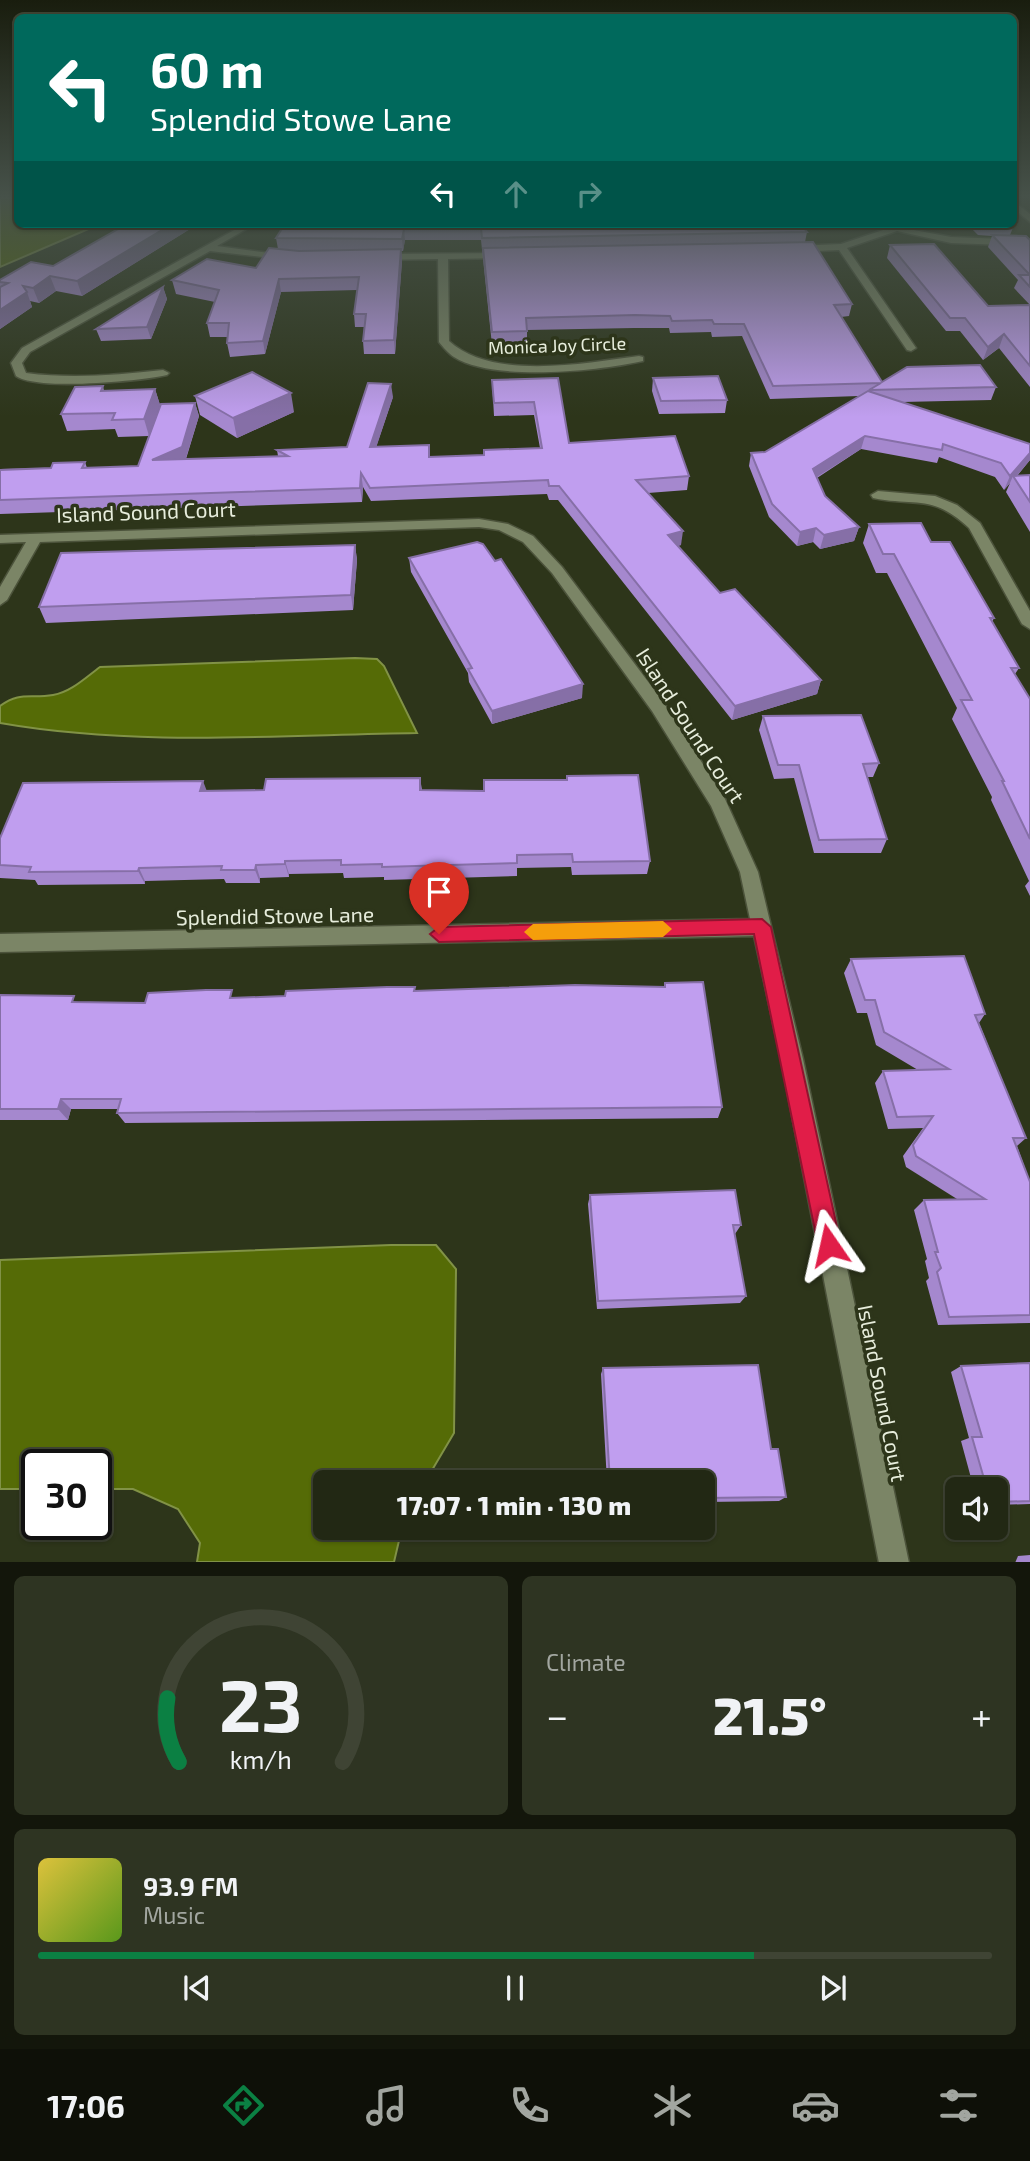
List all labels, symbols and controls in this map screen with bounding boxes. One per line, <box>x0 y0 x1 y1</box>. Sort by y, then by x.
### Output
text: 60 m <box>150 39 264 98</box>
icon: left <box>35 42 126 133</box>
text: Splendid Stowe Lane <box>150 99 452 137</box>
icon: left <box>424 175 462 213</box>
icon: ahead <box>497 175 535 213</box>
icon: right <box>570 175 608 213</box>
street label: Monica Joy Circle <box>488 332 626 358</box>
street label: Island Sound Court <box>56 495 236 527</box>
street label: Island Sound Court <box>632 643 750 807</box>
pin <box>409 862 469 934</box>
icon: arrive <box>420 873 458 911</box>
street label: Splendid Stowe Lane <box>176 901 374 929</box>
position arrow <box>792 1208 866 1282</box>
street label: Island Sound Court <box>854 1302 912 1484</box>
speed limit sign: 30 <box>21 1449 112 1540</box>
map controls <box>945 1477 1008 1540</box>
button: sound <box>945 1477 1008 1540</box>
text: 17:07 · 1 min · 130 m <box>397 1489 631 1520</box>
text: Climate <box>546 1648 626 1676</box>
text: 23 <box>219 1659 303 1747</box>
text: 21.5° <box>713 1683 827 1745</box>
text: − <box>546 1692 568 1738</box>
text: + <box>971 1692 992 1738</box>
text: km/h <box>230 1743 292 1773</box>
text: 93.9 FM <box>143 1870 239 1901</box>
text: Music <box>143 1901 205 1929</box>
icon: previous <box>178 1969 216 2007</box>
icon: pause <box>496 1969 534 2007</box>
icon: next <box>814 1969 852 2007</box>
icon: directions <box>219 2081 268 2130</box>
icon: music <box>362 2081 411 2130</box>
icon: phone <box>505 2081 554 2130</box>
icon: climate <box>648 2081 697 2130</box>
icon: car <box>791 2081 840 2130</box>
icon: filters <box>934 2081 983 2130</box>
text: 17:06 <box>47 2086 125 2124</box>

